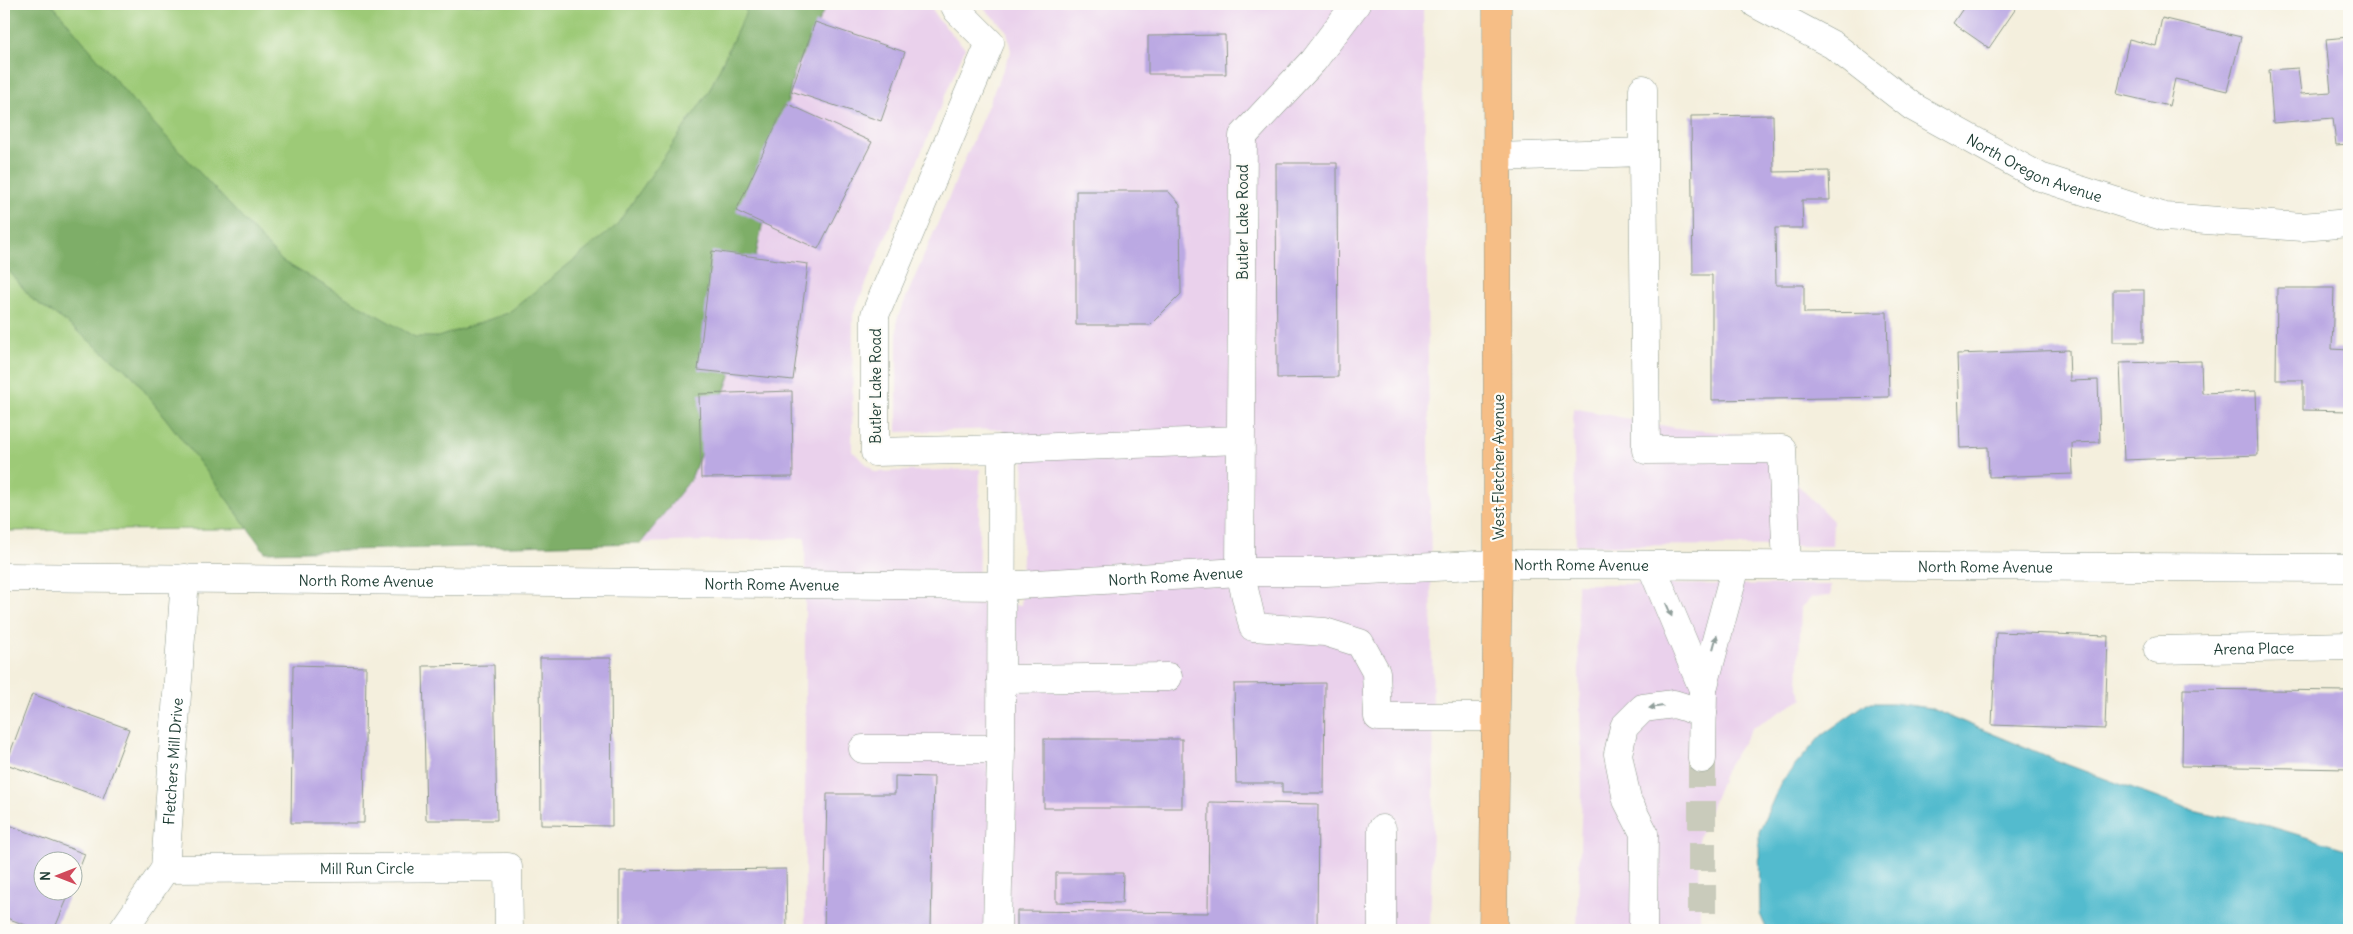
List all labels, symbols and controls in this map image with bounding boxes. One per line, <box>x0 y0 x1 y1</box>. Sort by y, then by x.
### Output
street label: North Oregon Avenue <box>1964 129 2105 206</box>
street label: Butler Lake Road <box>1233 164 1252 280</box>
street label: Butler Lake Road <box>866 328 885 444</box>
street label: West Fletcher Avenue <box>1489 394 1508 540</box>
street label: North Rome Avenue <box>1514 555 1649 574</box>
street label: North Rome Avenue <box>1918 556 2053 576</box>
street label: North Rome Avenue <box>1108 562 1244 589</box>
street label: North Rome Avenue <box>298 570 434 590</box>
street label: North Rome Avenue <box>704 574 840 594</box>
one-way arrow <box>1665 603 1673 618</box>
one-way arrow <box>1712 635 1720 650</box>
street label: Arena Place <box>2213 638 2294 658</box>
street label: Fletchers Mill Drive <box>159 697 186 825</box>
one-way arrow <box>1648 703 1664 711</box>
north arrow <box>32 852 82 902</box>
street label: Mill Run Circle <box>320 858 414 878</box>
text: N <box>36 871 54 881</box>

